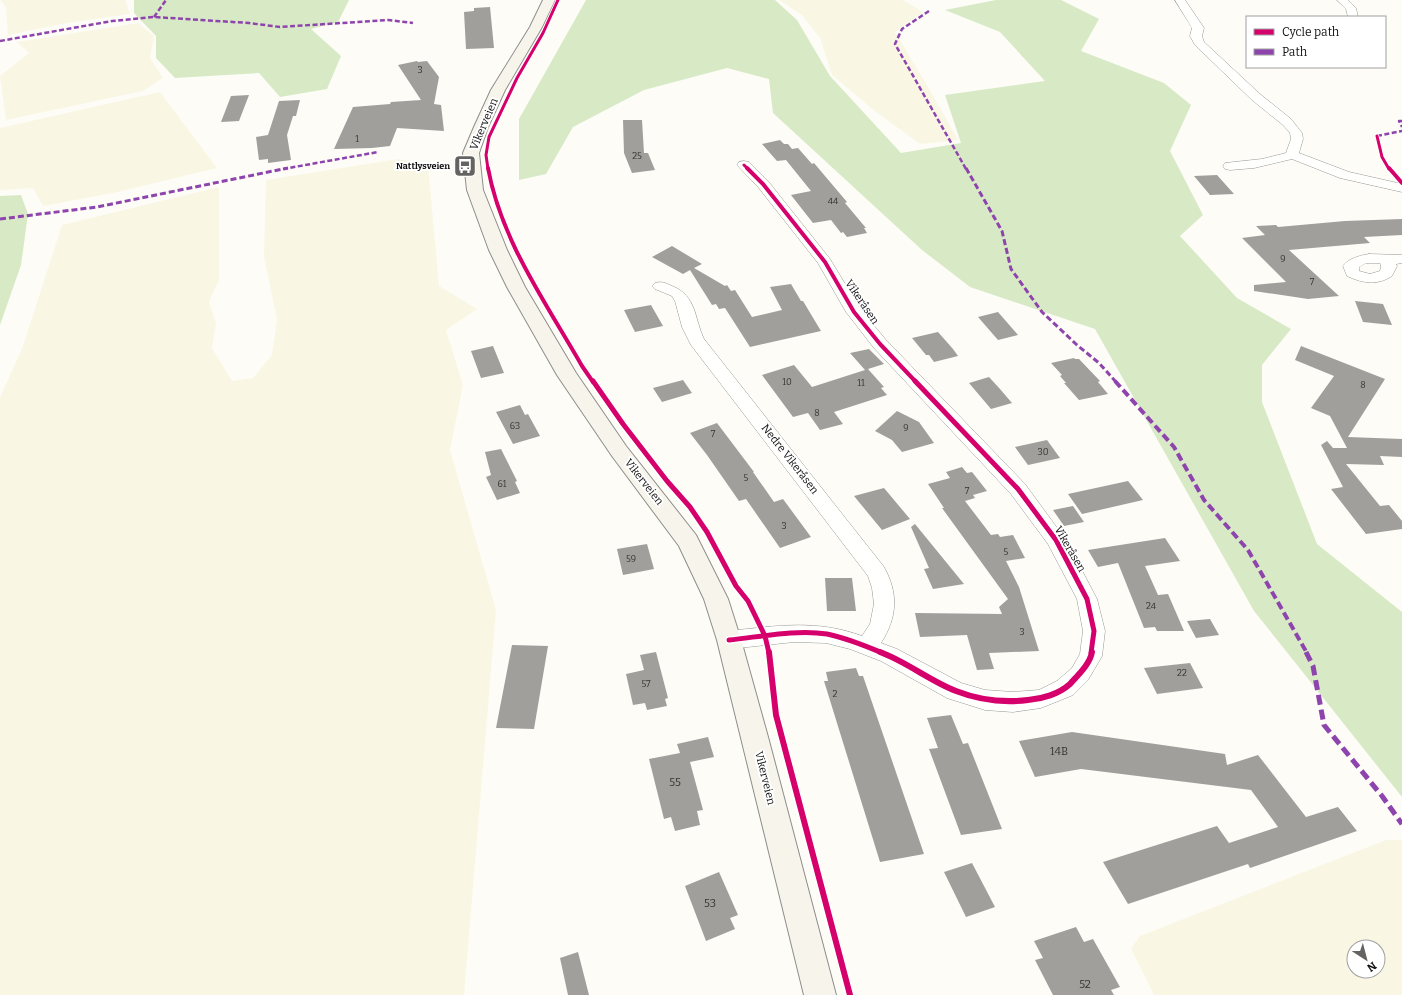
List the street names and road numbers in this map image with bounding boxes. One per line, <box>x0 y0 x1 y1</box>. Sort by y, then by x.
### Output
street label: Vikerveien <box>467 96 501 152</box>
street label: Vikeråsen <box>842 277 882 327</box>
street label: Nedre Vikeråsen <box>759 422 821 496</box>
street label: Vikerveien <box>622 456 666 508</box>
street label: Vikeråsen <box>1052 524 1088 574</box>
street label: Vikerveien <box>752 750 778 806</box>

